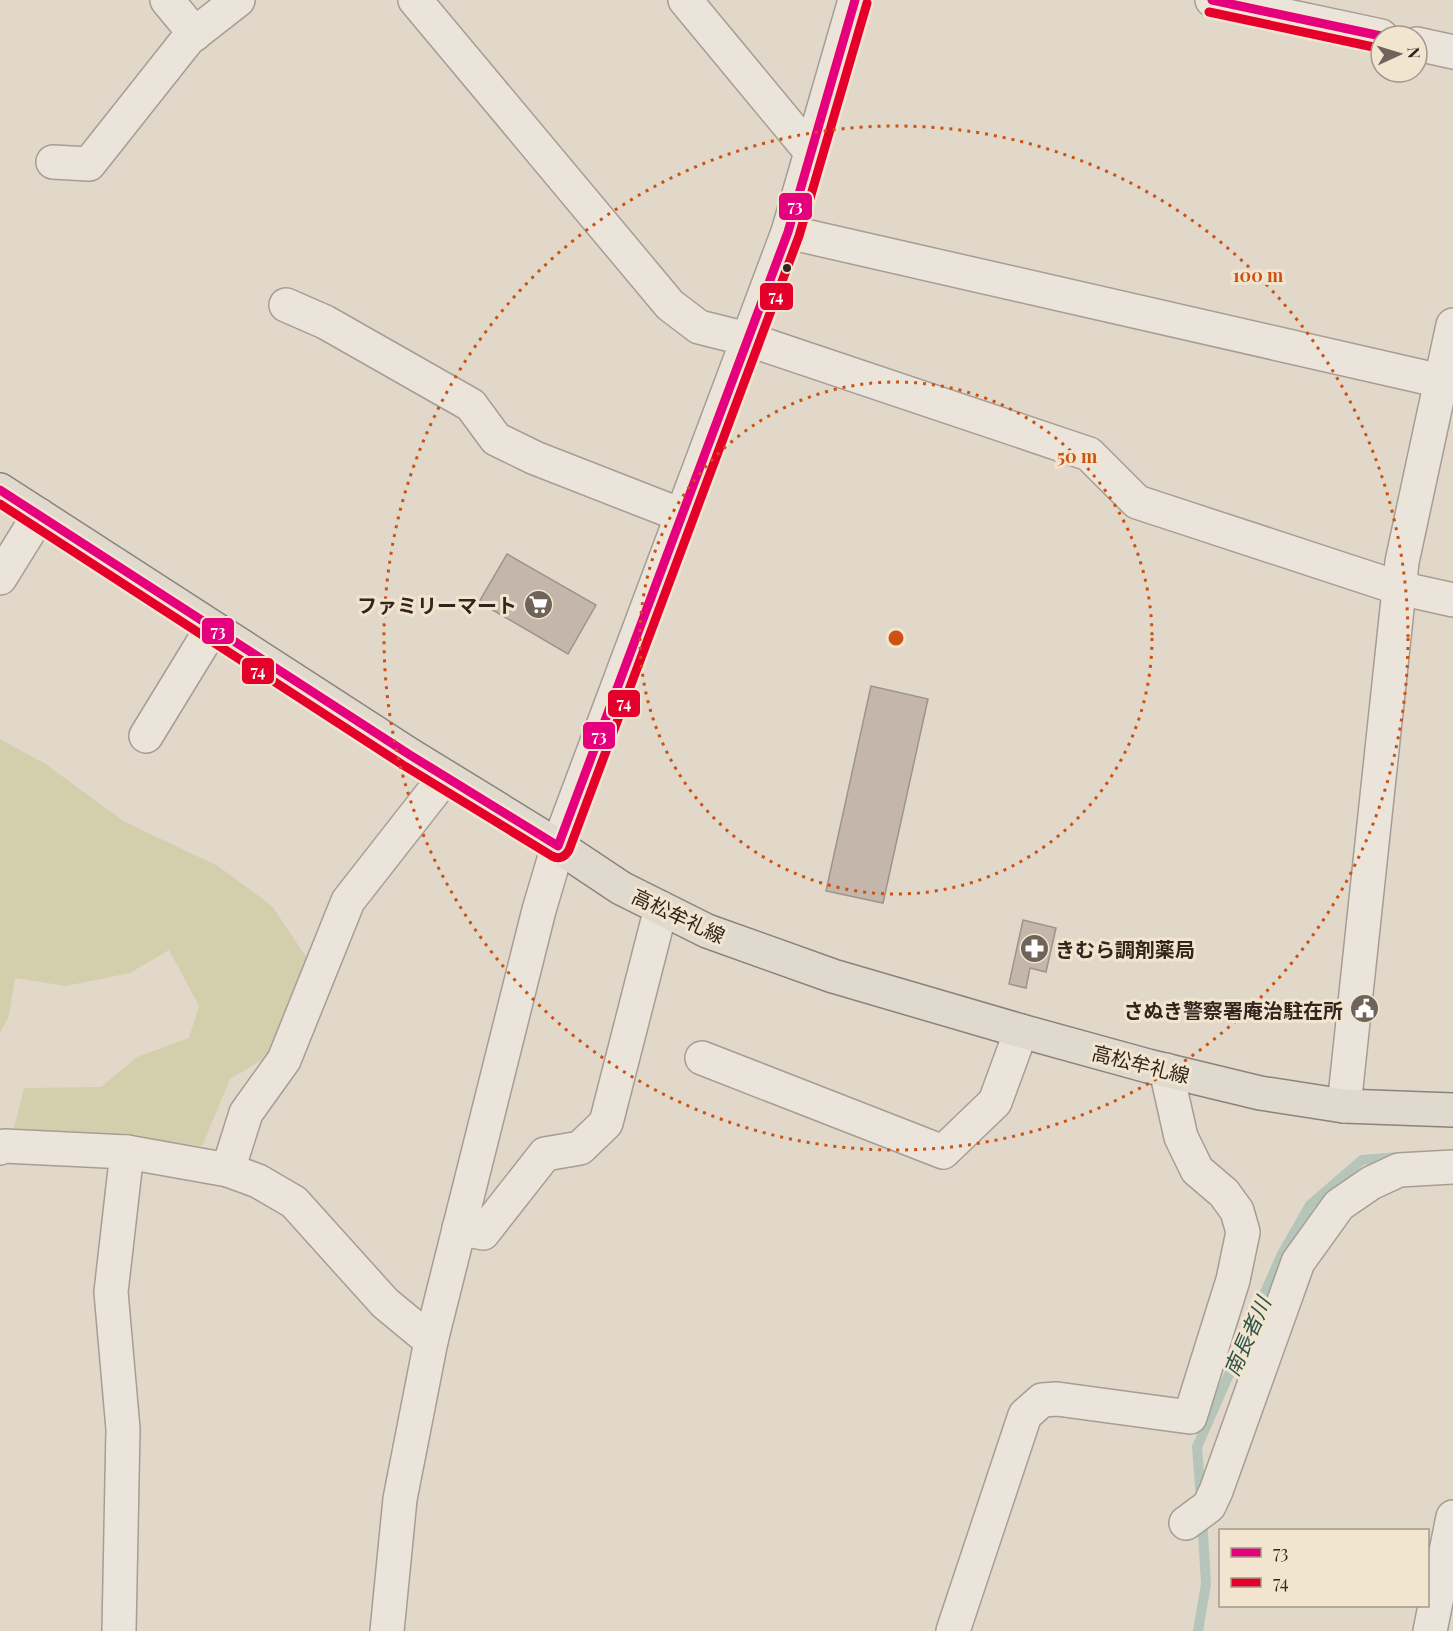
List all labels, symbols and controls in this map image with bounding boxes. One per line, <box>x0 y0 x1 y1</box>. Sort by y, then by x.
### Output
north arrow <box>1369 24 1429 84</box>
text: N <box>1404 46 1425 60</box>
line badge: 73 <box>778 192 813 221</box>
text: 73 <box>787 195 803 216</box>
unlabelled marker <box>781 262 793 274</box>
text: 100 m <box>1233 263 1284 287</box>
line badge: 74 <box>759 282 794 311</box>
text: 74 <box>769 285 783 306</box>
text: 50 m <box>1057 444 1098 468</box>
supermarket icon: ファミリーマート <box>522 588 554 620</box>
place label: ファミリーマート <box>357 591 517 618</box>
line badge: 73 <box>201 617 235 645</box>
text: 73 <box>210 620 226 641</box>
centre of rings <box>886 628 906 648</box>
line badge: 74 <box>241 657 275 685</box>
text: 74 <box>251 660 265 681</box>
line badge: 74 <box>607 689 641 718</box>
text: 74 <box>617 692 631 713</box>
line badge: 73 <box>582 721 616 750</box>
text: 73 <box>591 725 607 746</box>
street label: 高松牟礼線 <box>628 882 730 948</box>
pharmacy icon: きむら調剤薬局 <box>1018 932 1050 964</box>
place label: きむら調剤薬局 <box>1055 935 1195 962</box>
public building icon: さぬき警察署庵治駐在所 <box>1348 993 1380 1025</box>
place label: さぬき警察署庵治駐在所 <box>1123 996 1343 1023</box>
street label: 高松牟礼線 <box>1089 1038 1193 1088</box>
water label: 南長者川 <box>1216 1290 1277 1380</box>
legend <box>1219 1529 1429 1607</box>
text: 73 <box>1273 1540 1288 1564</box>
text: 74 <box>1273 1570 1289 1594</box>

